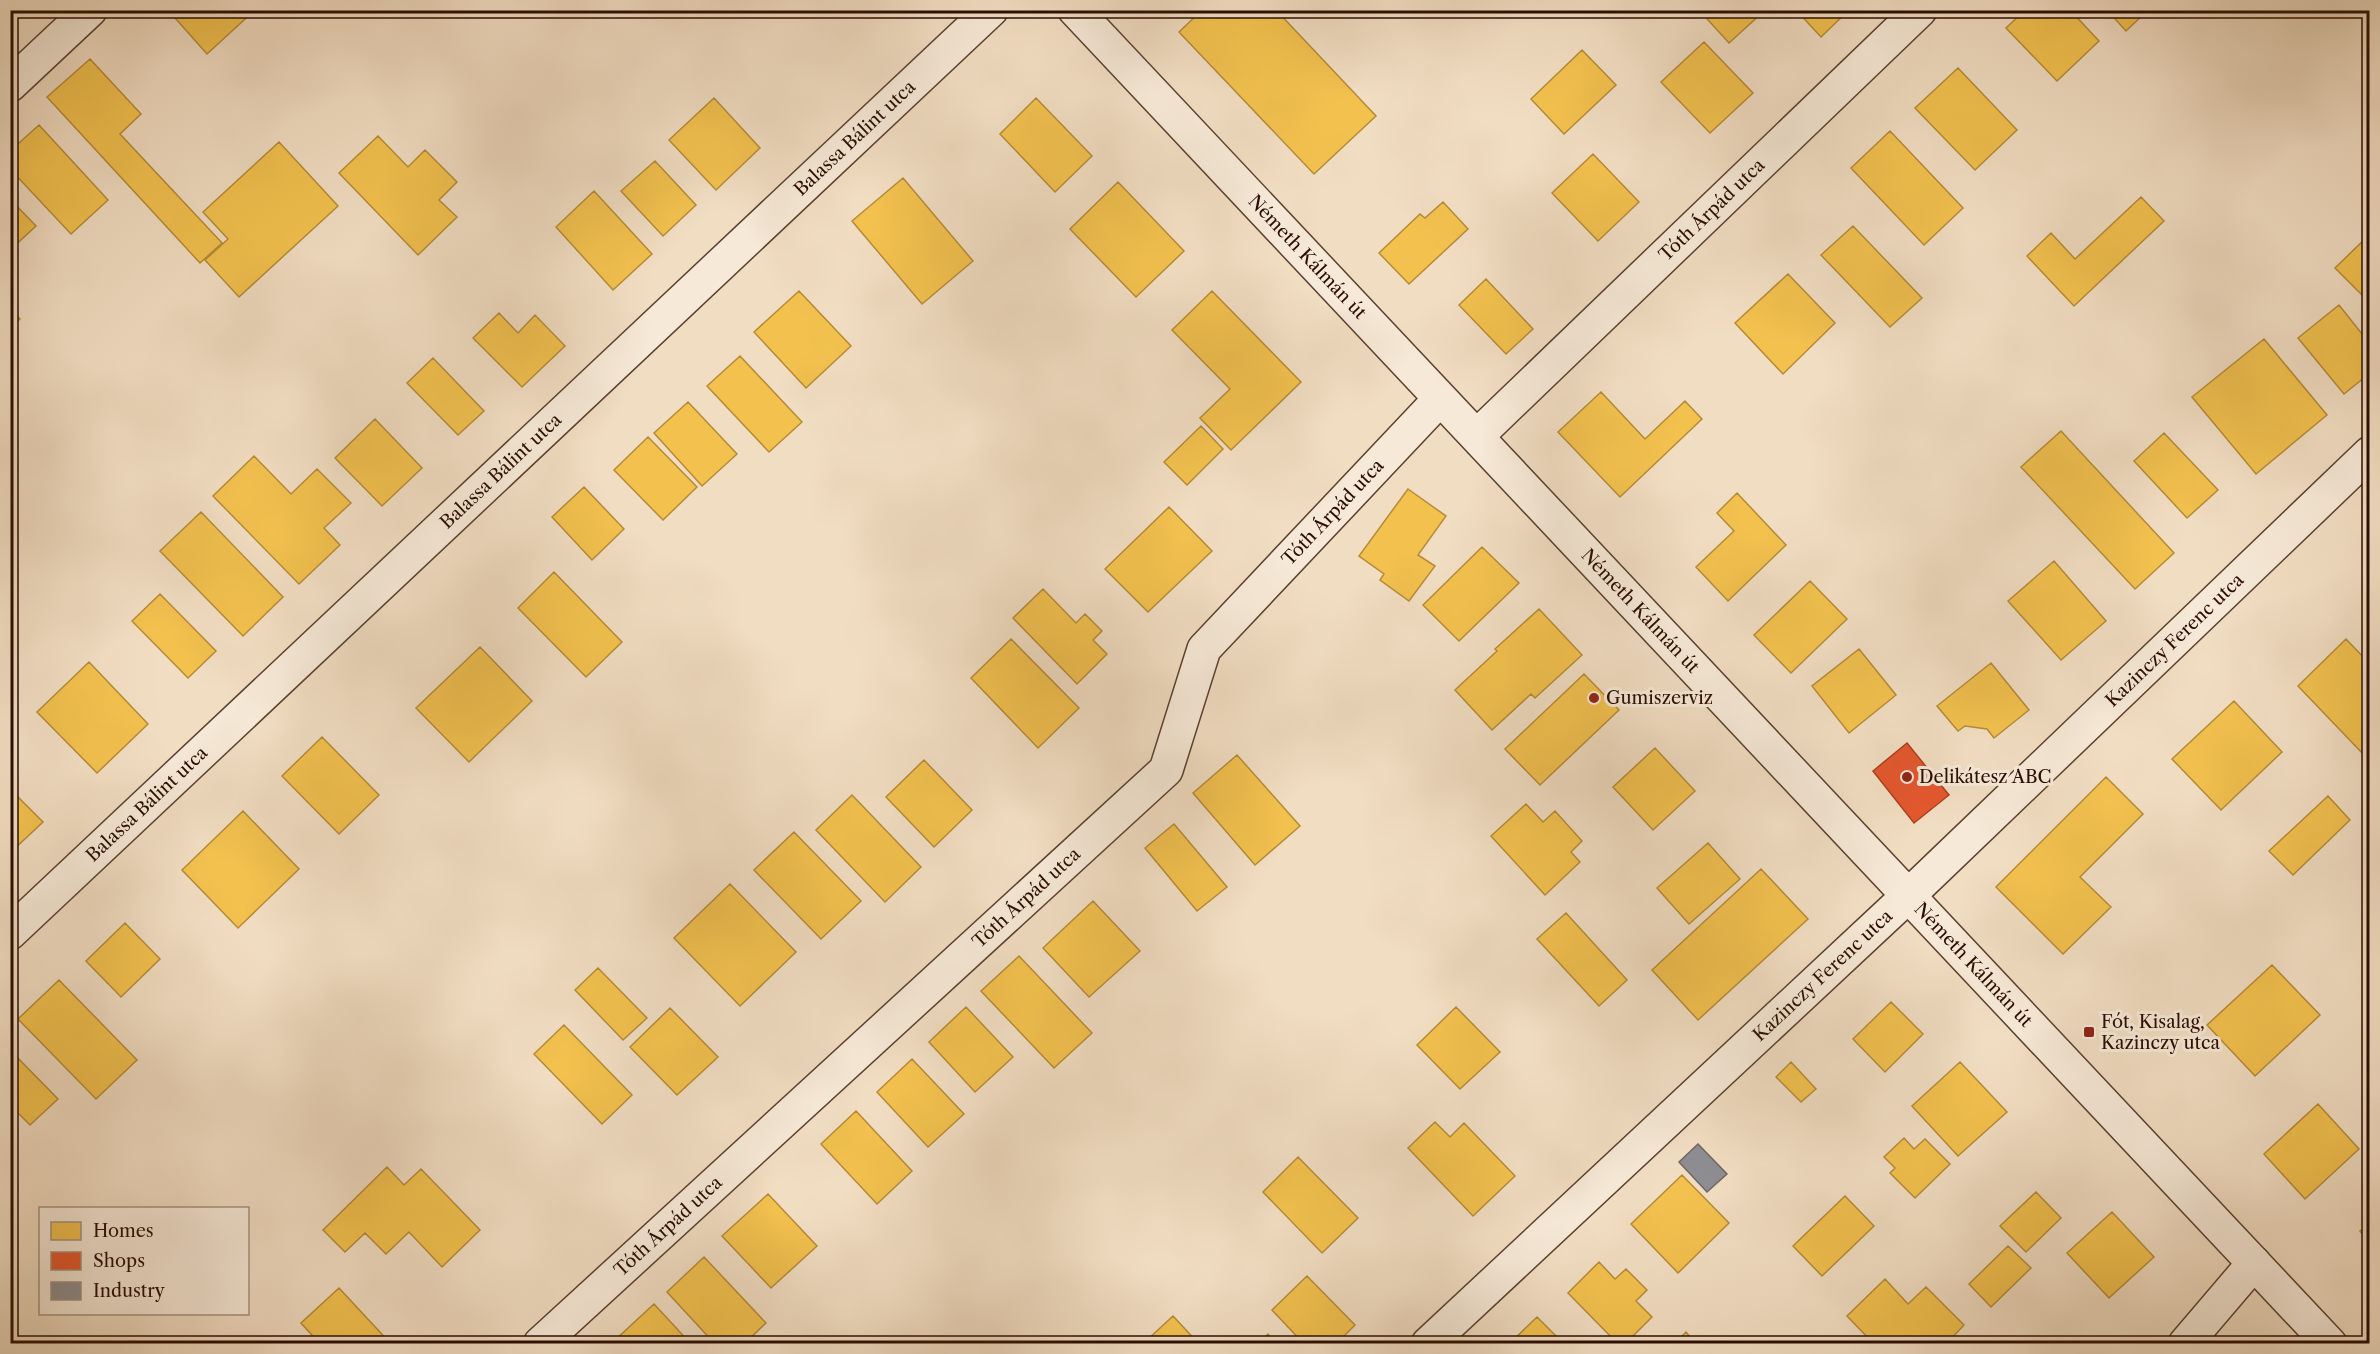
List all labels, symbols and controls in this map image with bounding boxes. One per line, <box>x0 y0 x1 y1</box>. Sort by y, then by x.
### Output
street label: Balassa Bálint utca <box>790 75 920 200</box>
street label: Tóth Árpád utca <box>1655 154 1770 266</box>
street label: Németh Kálmán út <box>1244 190 1371 324</box>
street label: Balassa Bálint utca <box>436 408 567 533</box>
street label: Tóth Árpád utca <box>1277 454 1389 570</box>
street label: Németh Kálmán út <box>1577 544 1704 678</box>
street label: Kazinczy Ferenc utca <box>2101 569 2249 712</box>
place label: Gumiszerviz <box>1606 687 1713 709</box>
marker: Gumiszerviz <box>1587 691 1601 705</box>
street label: Balassa Bálint utca <box>82 742 213 867</box>
place label: Delikátesz ABC <box>1919 766 2051 788</box>
marker: Delikátesz ABC <box>1900 770 1914 784</box>
street label: Tóth Árpád utca <box>968 843 1085 953</box>
street label: Németh Kálmán út <box>1910 898 2037 1032</box>
street label: Kazinczy Ferenc utca <box>1748 905 1898 1046</box>
place label: Fót, Kisalag, Kazinczy utca <box>2101 1011 2220 1054</box>
marker: Fót, Kisalag, Kazinczy utca <box>2082 1025 2096 1039</box>
street label: Tóth Árpád utca <box>610 1171 727 1281</box>
legend <box>39 1207 249 1315</box>
text: Homes <box>93 1220 154 1242</box>
text: Shops <box>93 1250 145 1272</box>
text: Industry <box>93 1280 166 1302</box>

